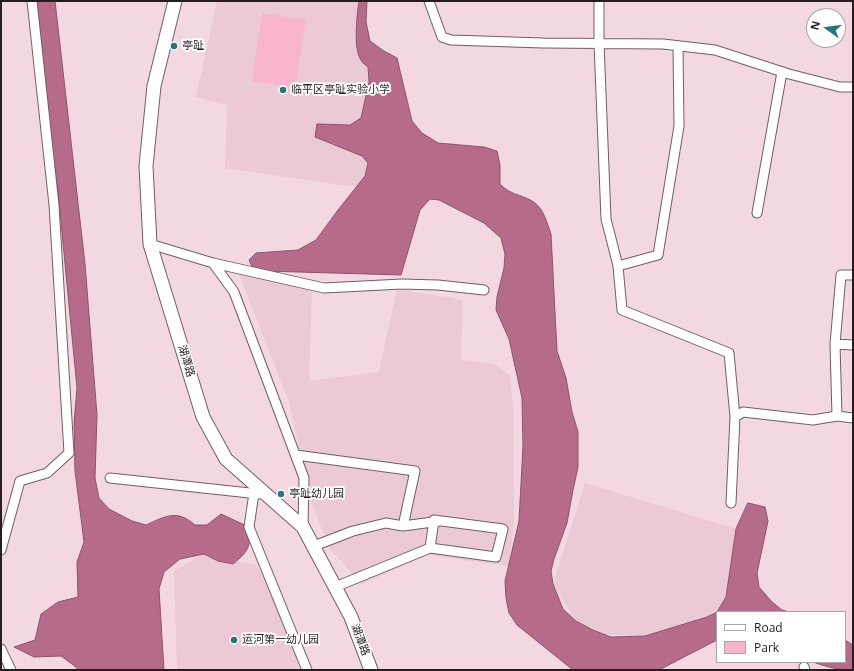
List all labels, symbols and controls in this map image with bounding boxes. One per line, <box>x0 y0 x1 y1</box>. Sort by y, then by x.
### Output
north arrow <box>806 8 846 48</box>
text: N <box>806 19 823 31</box>
place label: 亭趾 <box>182 39 204 53</box>
marker: 亭趾 <box>169 41 179 51</box>
place label: 临平区亭趾实验小学 <box>291 83 390 97</box>
marker: 临平区亭趾实验小学 <box>278 85 288 95</box>
street label: 湖潭路 <box>175 343 197 379</box>
place label: 亭趾幼儿园 <box>289 487 344 501</box>
marker: 亭趾幼儿园 <box>276 489 286 499</box>
legend <box>716 611 846 663</box>
text: Road <box>754 619 783 636</box>
street label: 湖潭路 <box>348 622 372 658</box>
place label: 运河第一幼儿园 <box>242 633 319 647</box>
marker: 运河第一幼儿园 <box>229 635 239 645</box>
text: Park <box>754 639 779 656</box>

